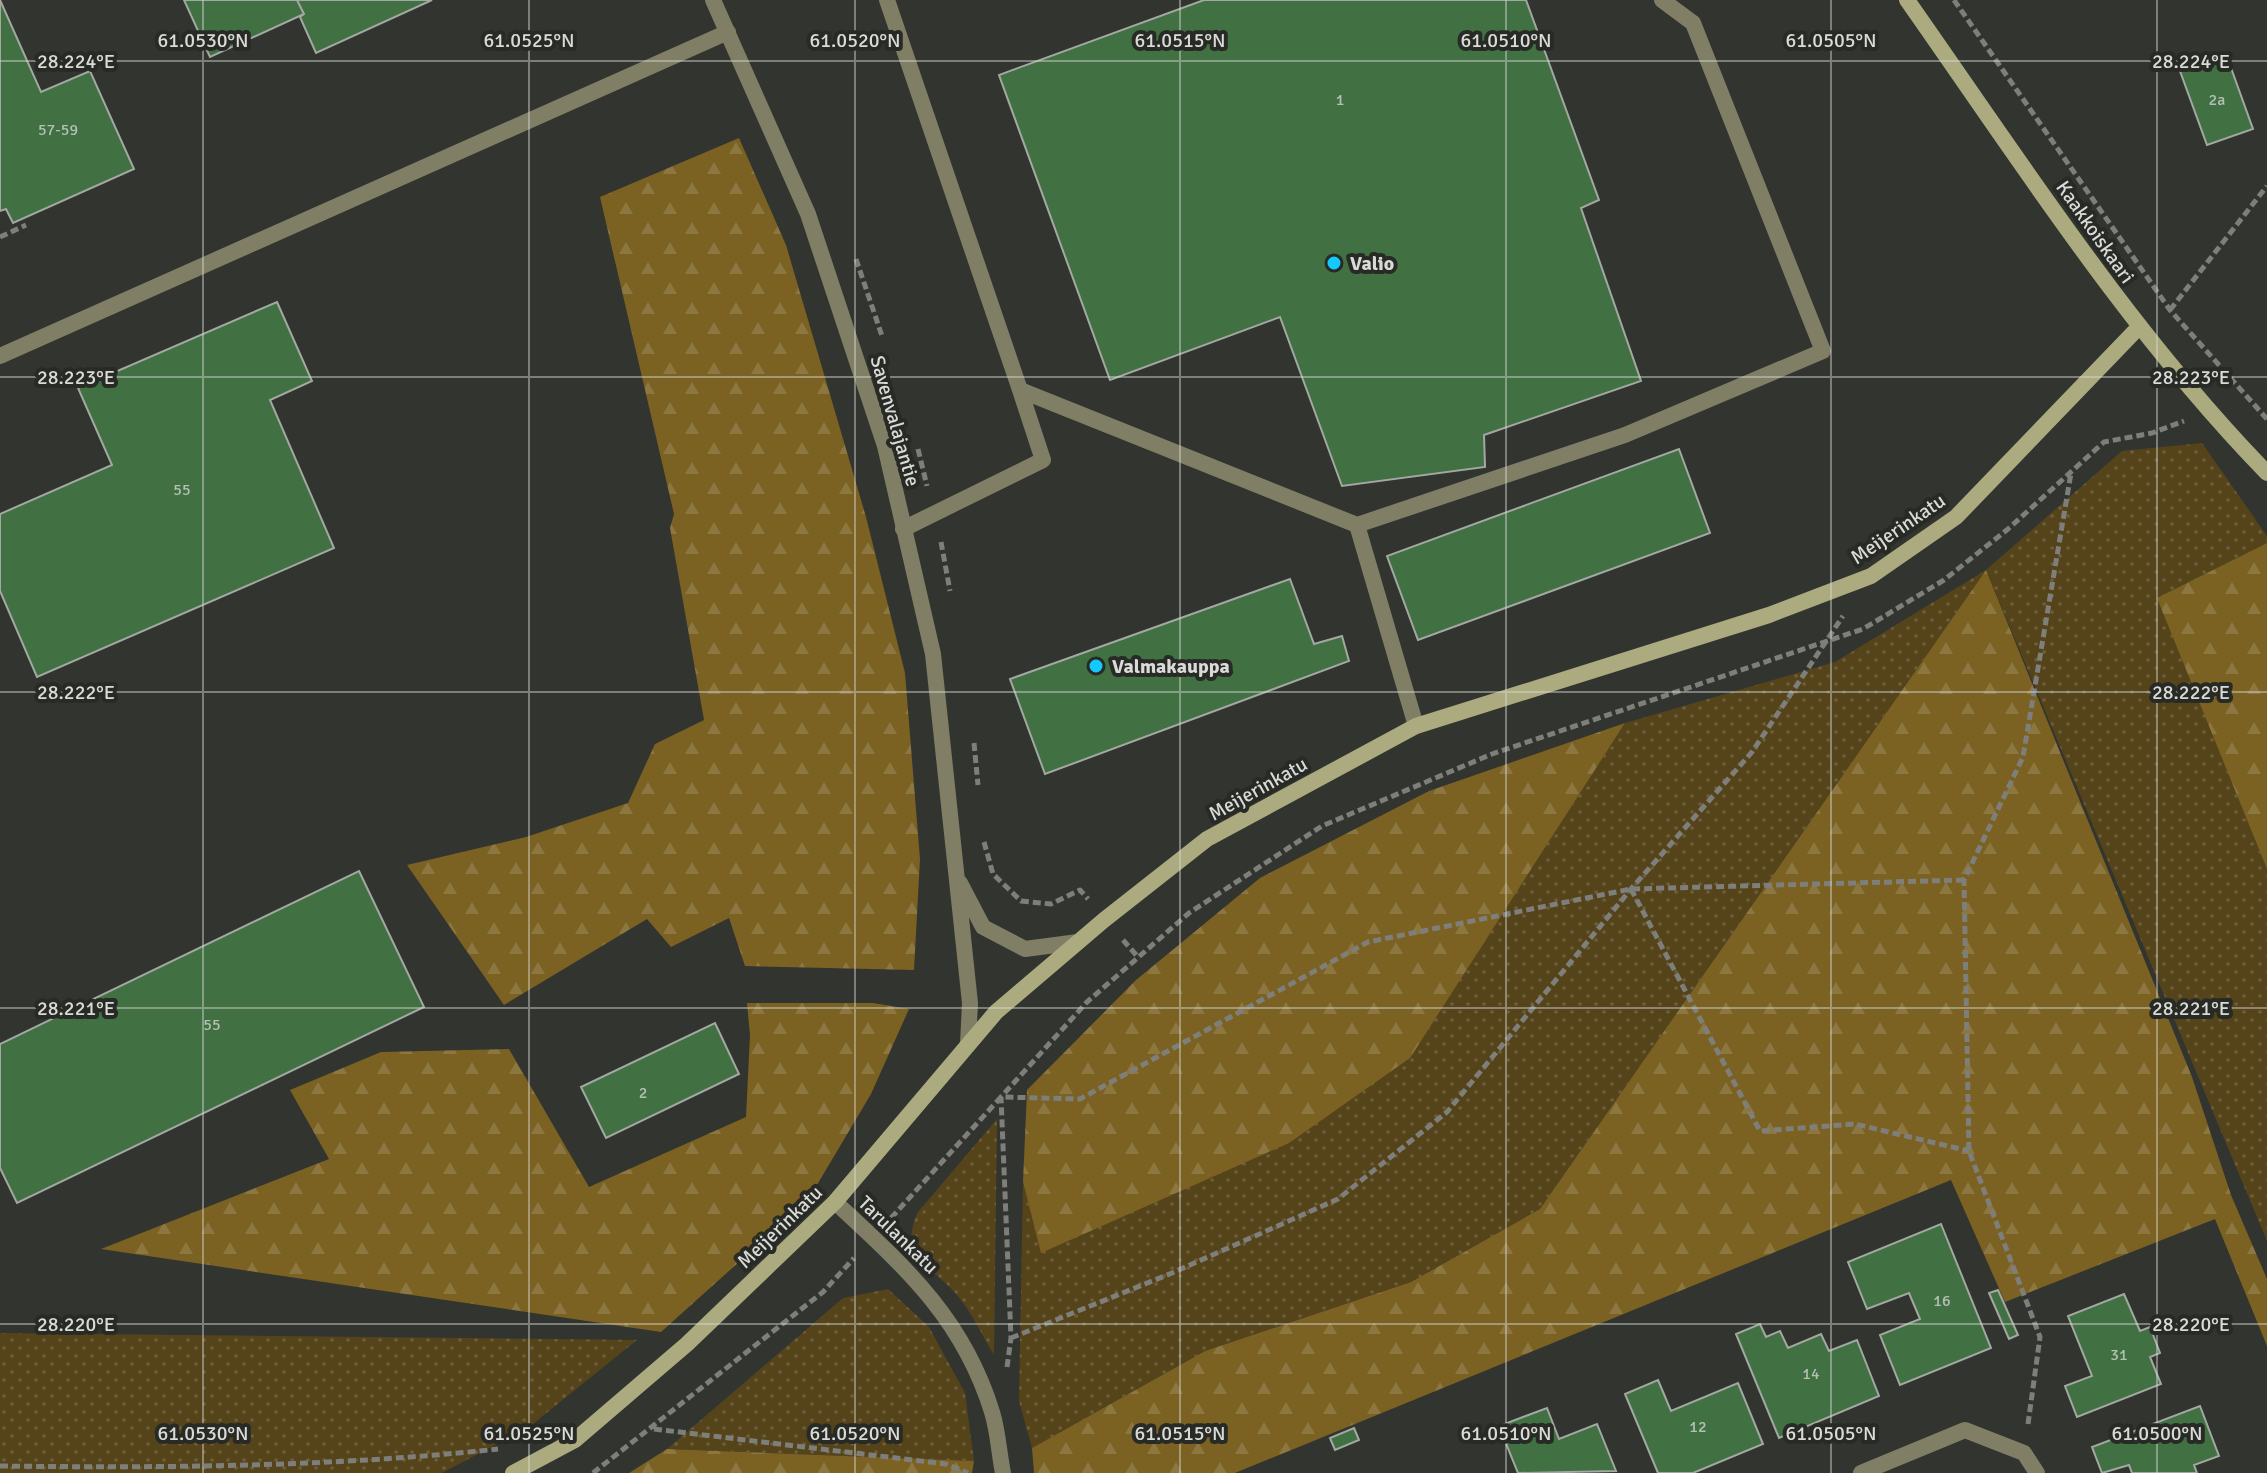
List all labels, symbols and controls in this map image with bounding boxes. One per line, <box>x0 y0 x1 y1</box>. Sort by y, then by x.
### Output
text: 61.0530°N <box>157 28 249 53</box>
text: 61.0525°N <box>483 28 575 53</box>
text: 61.0520°N <box>809 28 901 53</box>
text: 61.0515°N <box>1134 28 1226 53</box>
text: 61.0510°N <box>1460 28 1552 53</box>
text: 61.0505°N <box>1785 28 1877 53</box>
text: 28.224°E <box>37 49 115 74</box>
text: 28.224°E <box>2152 49 2230 74</box>
house number: 1 <box>1336 90 1344 110</box>
house number: 2a <box>2209 90 2225 110</box>
house number: 57-59 <box>38 120 78 140</box>
street label: Kaakkoiskaari <box>2050 176 2140 288</box>
place label: Valio <box>1350 251 1394 276</box>
marker: Valio <box>1325 254 1343 272</box>
street label: Savenvalajantie <box>864 353 926 489</box>
text: 28.223°E <box>37 365 115 390</box>
text: 28.223°E <box>2152 365 2230 390</box>
house number: 55 <box>173 480 191 500</box>
street label: Meijerinkatu <box>1846 488 1950 570</box>
place label: Valmakauppa <box>1112 654 1230 679</box>
marker: Valmakauppa <box>1087 657 1105 675</box>
text: 28.222°E <box>37 680 115 705</box>
text: 28.222°E <box>2152 680 2230 705</box>
street label: Meijerinkatu <box>1204 752 1312 826</box>
text: 28.221°E <box>37 996 115 1021</box>
text: 28.221°E <box>2152 996 2230 1021</box>
house number: 55 <box>203 1015 221 1035</box>
house number: 2 <box>639 1083 647 1103</box>
street label: Meijerinkatu <box>732 1180 828 1274</box>
street label: Tarulankatu <box>853 1191 943 1279</box>
house number: 16 <box>1933 1291 1951 1311</box>
text: 28.220°E <box>37 1312 115 1337</box>
text: 28.220°E <box>2152 1312 2230 1337</box>
house number: 31 <box>2110 1345 2128 1365</box>
house number: 14 <box>1802 1364 1820 1384</box>
house number: 12 <box>1689 1417 1707 1437</box>
text: 61.0530°N <box>157 1421 249 1446</box>
text: 61.0525°N <box>483 1421 575 1446</box>
text: 61.0520°N <box>809 1421 901 1446</box>
text: 61.0515°N <box>1134 1421 1226 1446</box>
text: 61.0510°N <box>1460 1421 1552 1446</box>
text: 61.0505°N <box>1785 1421 1877 1446</box>
text: 61.0500°N <box>2111 1421 2203 1446</box>

